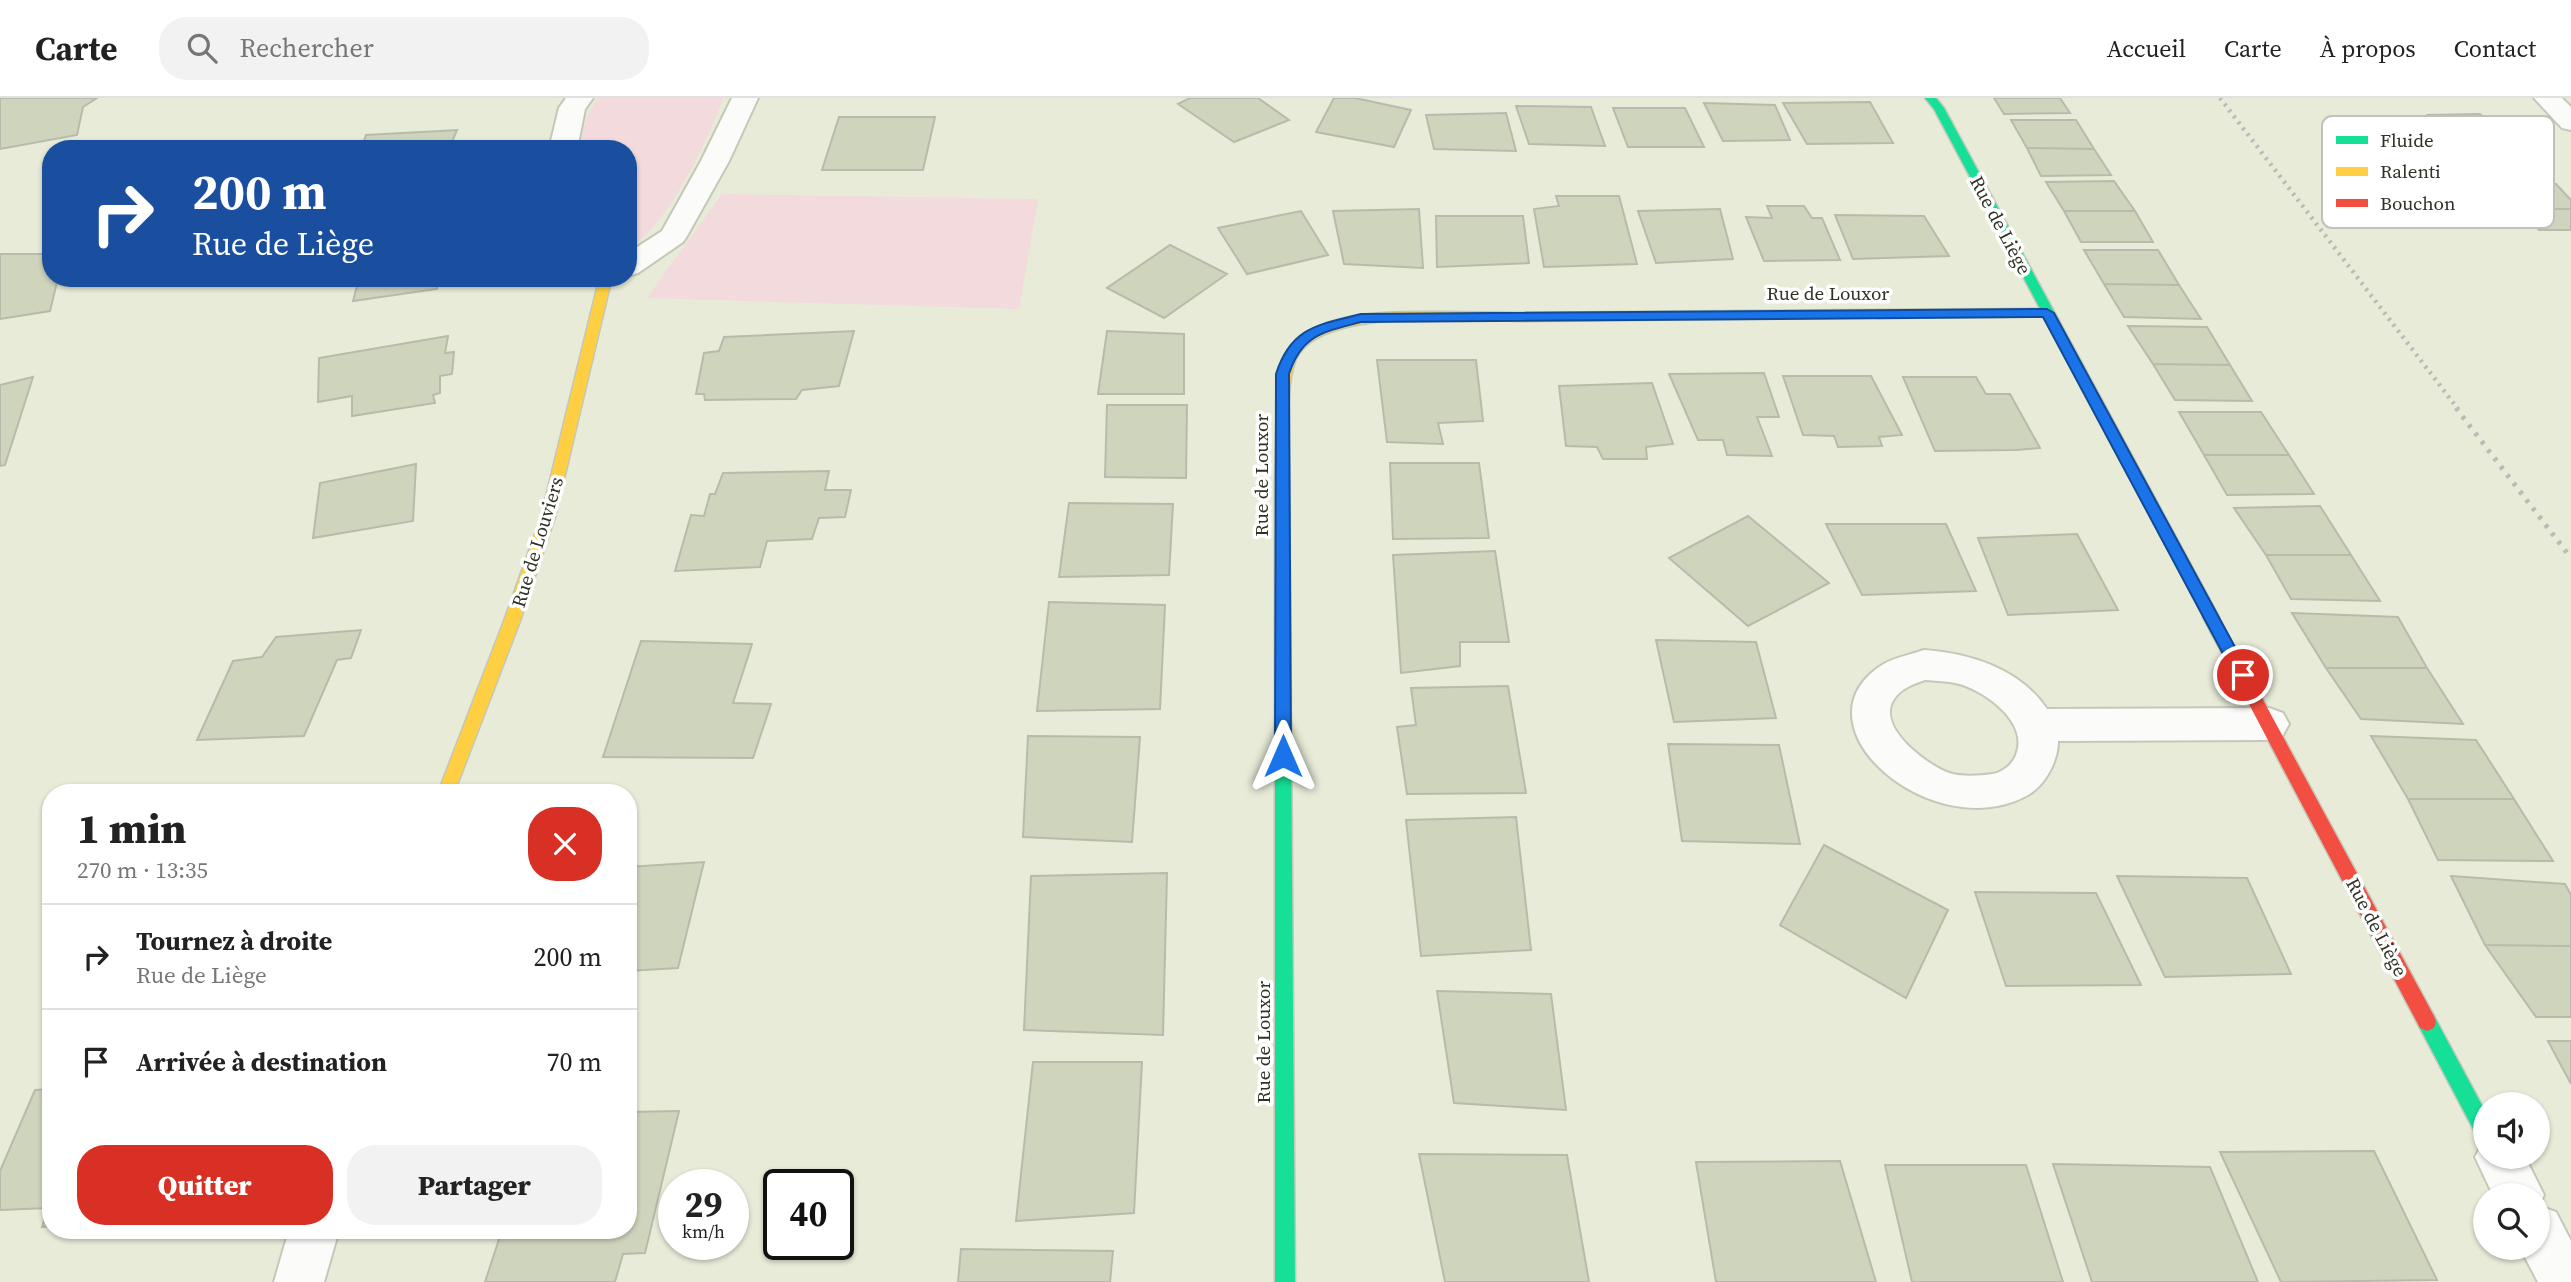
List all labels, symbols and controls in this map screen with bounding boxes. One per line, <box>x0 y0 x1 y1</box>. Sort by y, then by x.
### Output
search box <box>159 17 649 80</box>
text: Carte <box>35 26 117 71</box>
icon: search <box>183 29 221 67</box>
text: Rechercher <box>239 30 374 66</box>
text: Accueil <box>2107 32 2186 65</box>
text: Carte <box>2224 32 2282 65</box>
text: À propos <box>2320 32 2416 65</box>
text: Contact <box>2454 32 2536 65</box>
legend <box>2322 116 2554 228</box>
text: Fluide <box>2380 127 2434 153</box>
text: 200 m <box>192 158 327 225</box>
text: Ralenti <box>2380 158 2441 184</box>
icon: right <box>77 168 168 259</box>
street label: Rue de Liège <box>1964 171 2038 279</box>
text: Bouchon <box>2380 190 2456 216</box>
text: Rue de Liège <box>192 222 374 266</box>
street label: Rue de Louxor <box>1767 280 1889 306</box>
street label: Rue de Louxor <box>1248 414 1274 536</box>
street label: Rue de Louviers <box>505 473 569 611</box>
pin <box>2213 645 2273 705</box>
icon: arrive <box>2224 656 2262 694</box>
position arrow <box>1246 719 1320 793</box>
text: 1 min <box>77 799 187 857</box>
button: close <box>528 807 602 881</box>
text: 270 m · 13:35 <box>77 854 208 886</box>
street label: Rue de Liège <box>2340 873 2414 981</box>
text: Tournez à droite <box>136 923 332 959</box>
icon: right <box>77 938 115 976</box>
text: 200 m <box>534 939 602 975</box>
text: Rue de Liège <box>136 959 267 991</box>
street label: Rue de Louxor <box>1250 981 1276 1103</box>
icon: arrive <box>77 1043 115 1081</box>
text: Arrivée à destination <box>136 1044 387 1080</box>
text: 70 m <box>547 1044 602 1080</box>
map controls <box>2473 1092 2550 1260</box>
button: sound <box>2473 1092 2550 1169</box>
button: Quitter <box>77 1145 333 1225</box>
button: Partager <box>347 1145 602 1225</box>
speed limit sign: 40 <box>763 1169 854 1260</box>
text: 29 <box>685 1181 722 1229</box>
button: search <box>2473 1183 2550 1260</box>
text: km/h <box>682 1219 725 1244</box>

